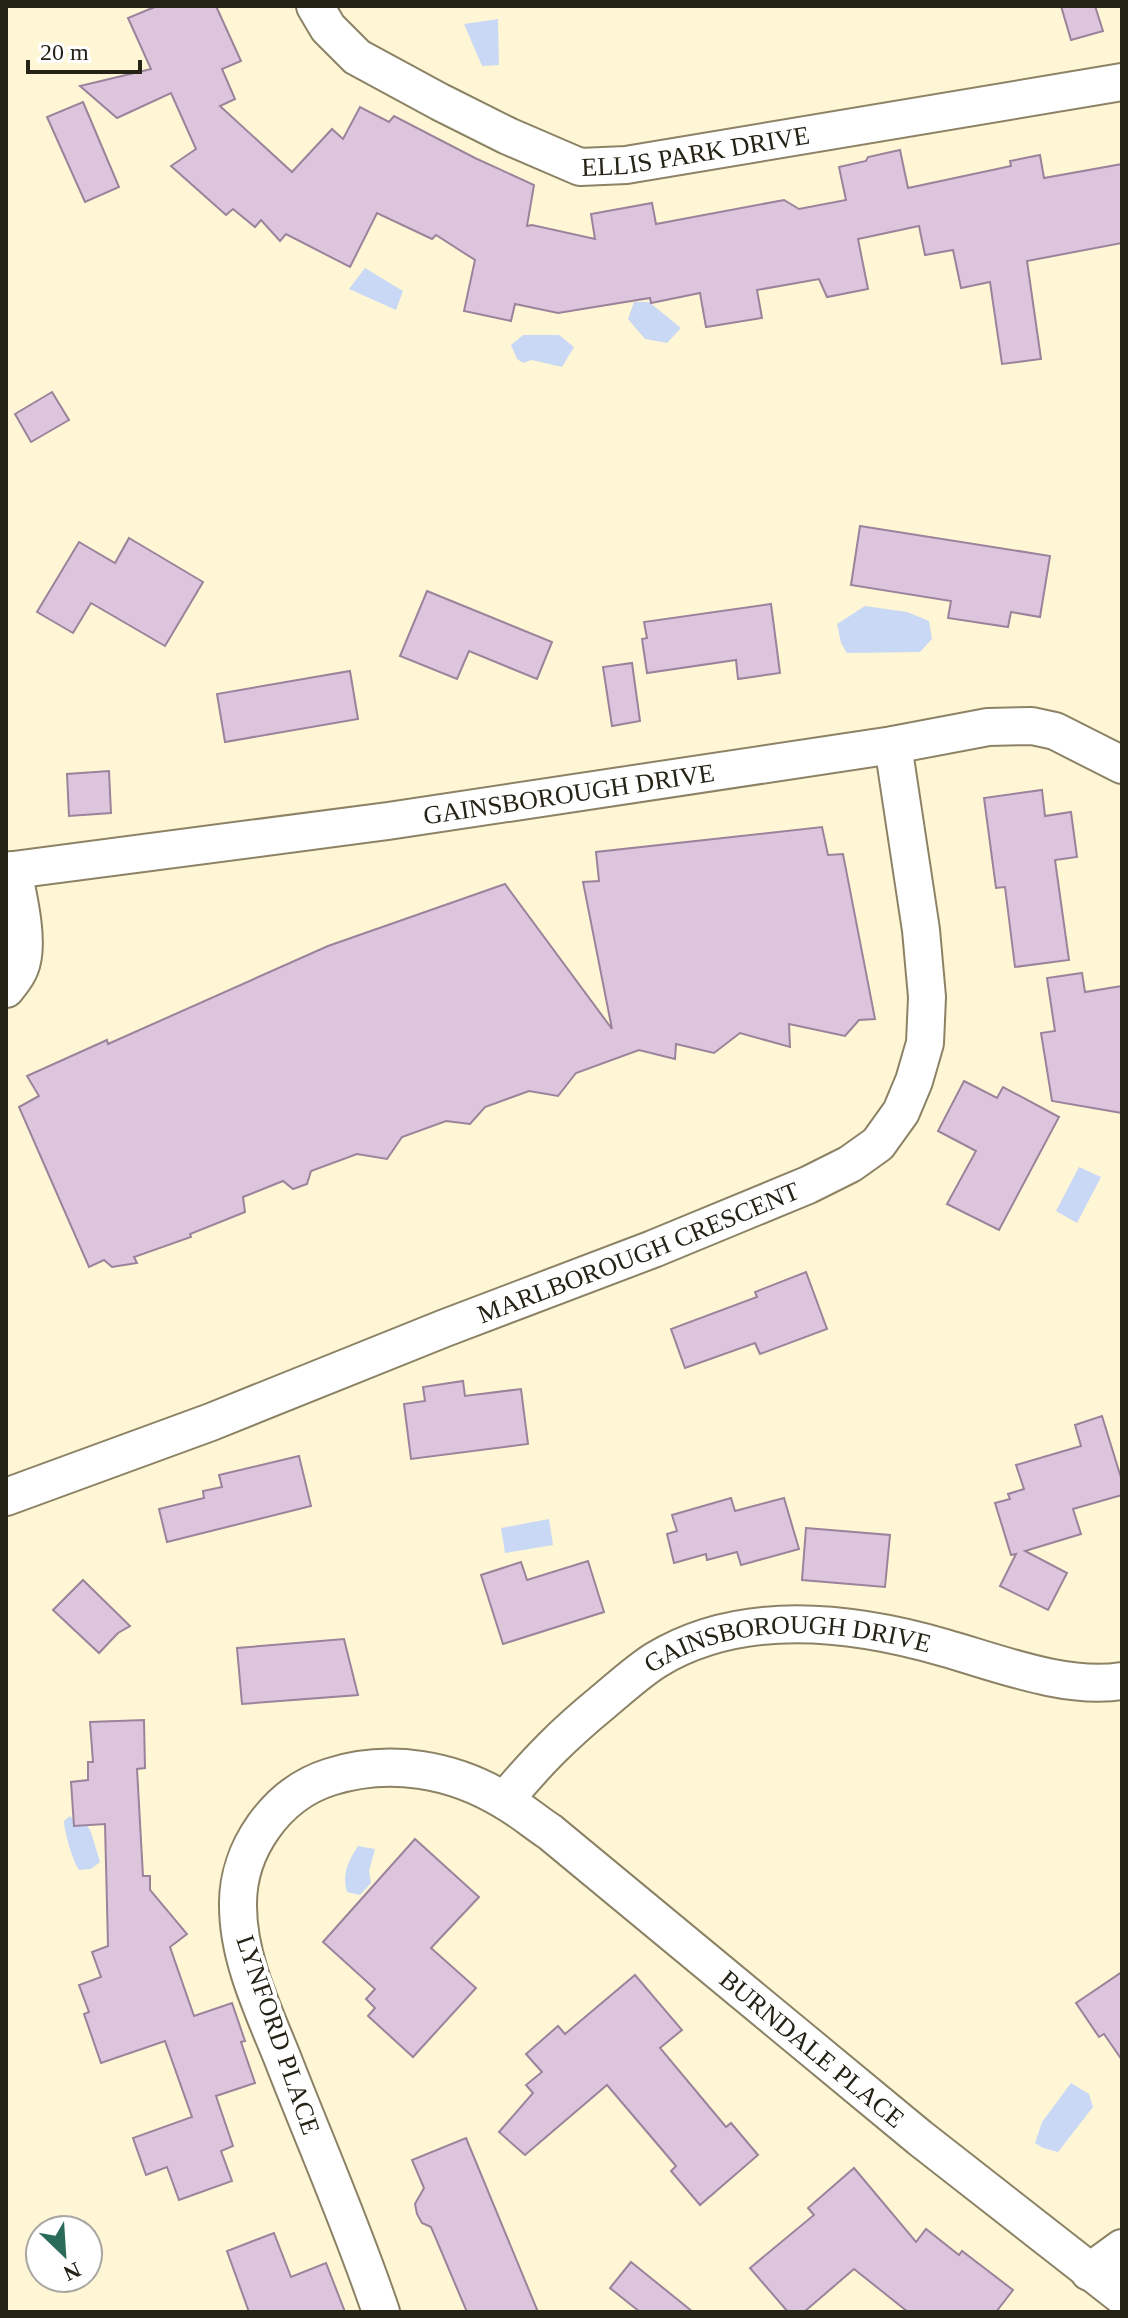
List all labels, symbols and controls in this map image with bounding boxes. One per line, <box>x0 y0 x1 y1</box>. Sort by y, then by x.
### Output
scale bar <box>28 24 140 74</box>
text: 20 m <box>40 39 89 65</box>
street label: ELLIS PARK DRIVE <box>581 120 812 181</box>
street label: GAINSBOROUGH DRIVE <box>421 758 716 830</box>
street label: MARLBOROUGH CRESCENT <box>473 1176 803 1329</box>
street label: GAINSBOROUGH DRIVE <box>638 1610 934 1678</box>
street label: LYNFORD PLACE <box>230 1931 326 2139</box>
street label: BURNDALE PLACE <box>714 1964 910 2133</box>
north arrow <box>24 2214 104 2294</box>
text: N <box>60 2257 85 2286</box>

